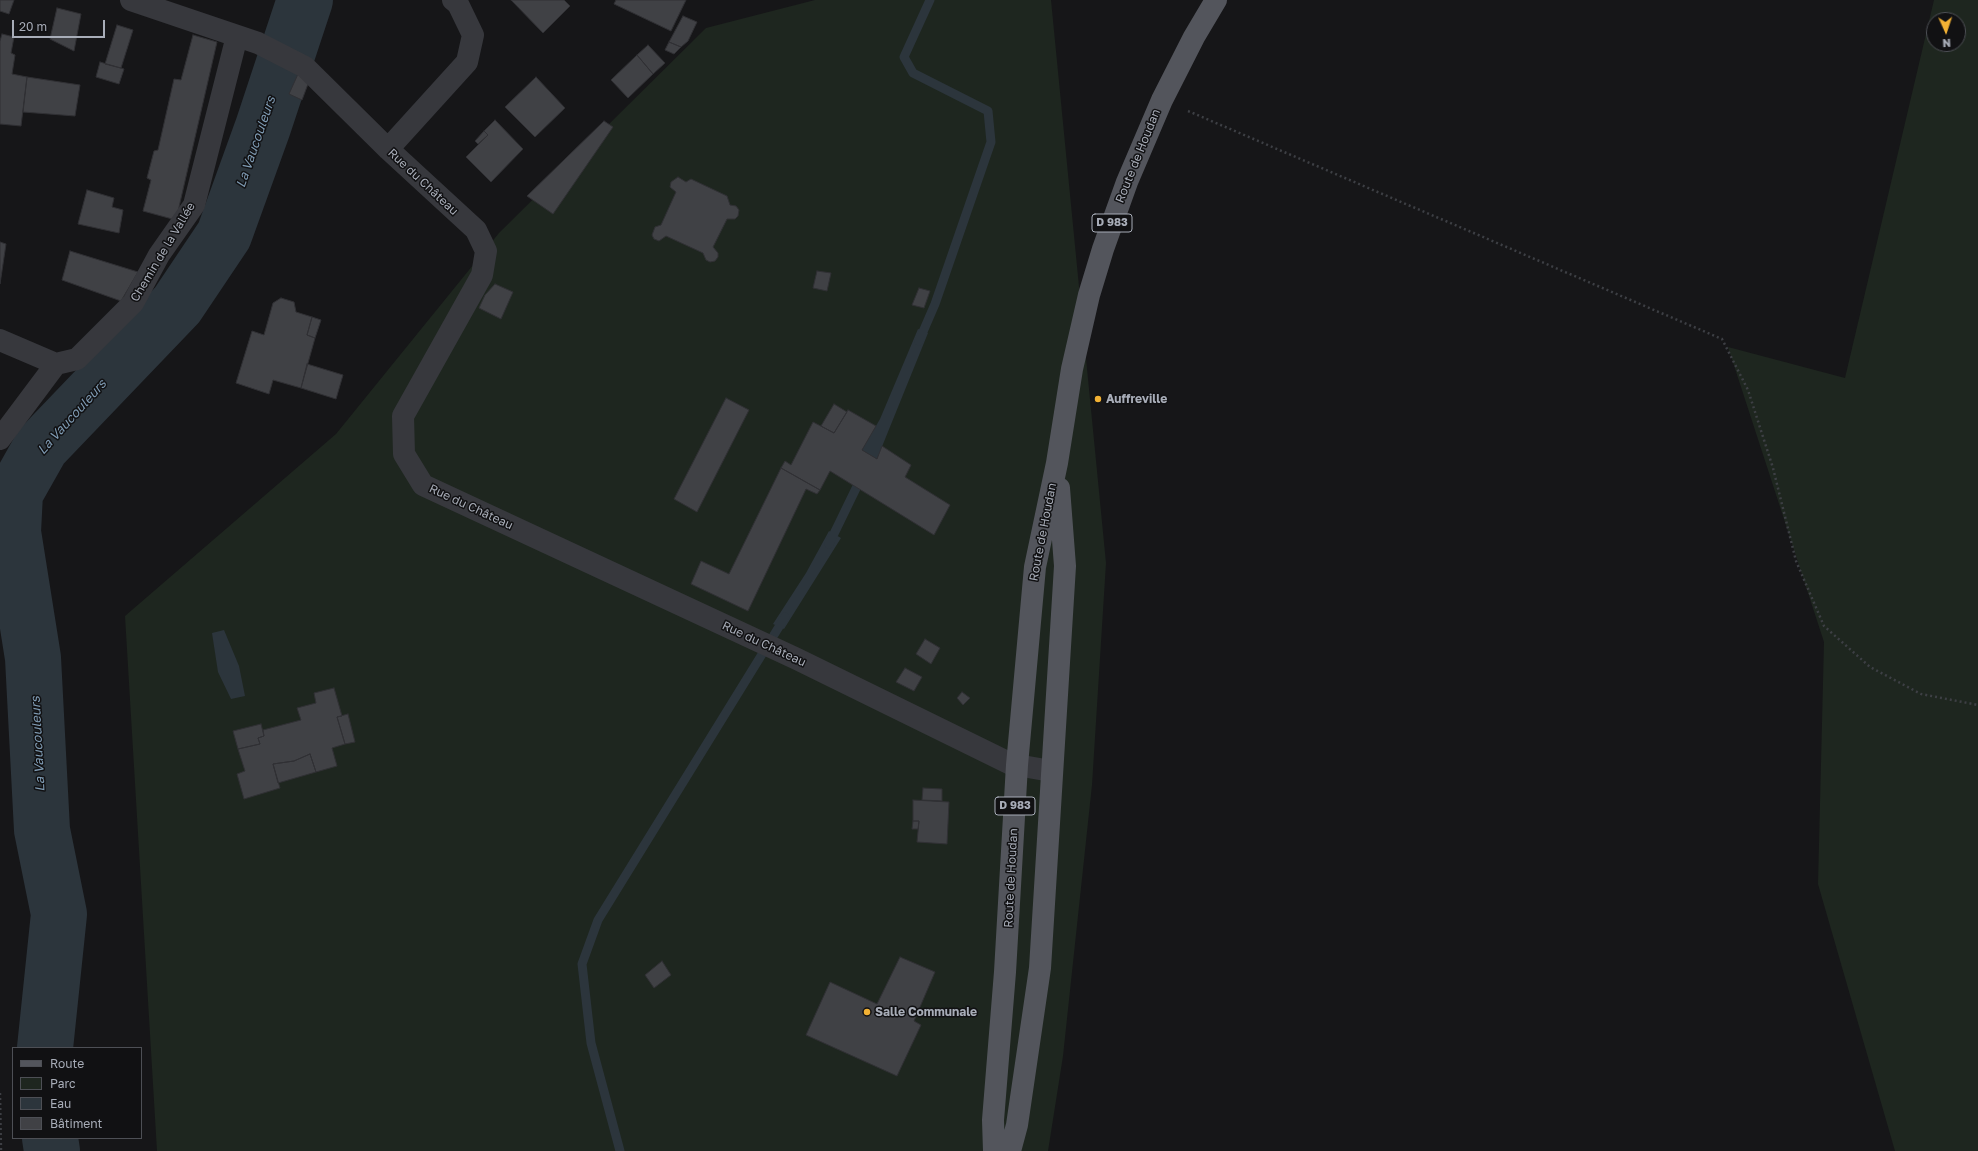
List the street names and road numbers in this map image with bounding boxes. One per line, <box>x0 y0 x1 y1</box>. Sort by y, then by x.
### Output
street label: Route de Houdan <box>1113 107 1163 205</box>
street label: Rue du Château <box>385 146 461 218</box>
street label: Chemin de la Vallée <box>128 200 198 304</box>
road number: D 983 <box>1092 214 1132 232</box>
street label: Rue du Château <box>427 481 515 533</box>
street label: Route de Houdan <box>1026 482 1060 582</box>
street label: Rue du Château <box>720 618 808 670</box>
road number: D 983 <box>995 797 1035 815</box>
street label: Route de Houdan <box>1001 828 1021 928</box>

